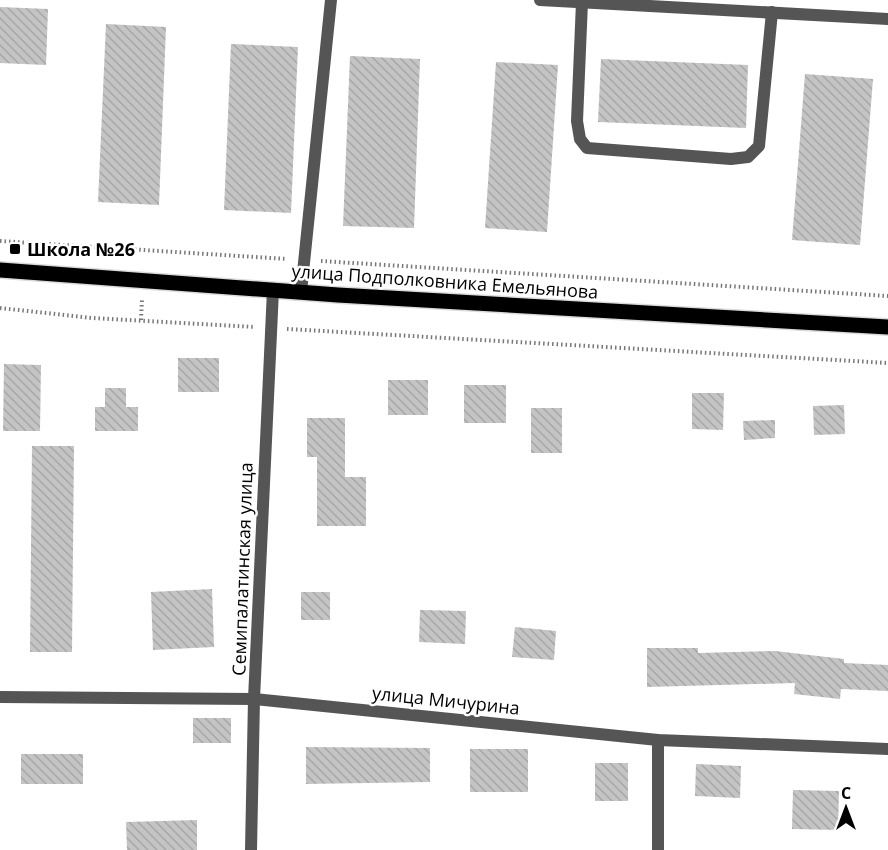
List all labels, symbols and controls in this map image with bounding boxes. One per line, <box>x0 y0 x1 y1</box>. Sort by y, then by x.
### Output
place label: Школа №26 <box>27 237 135 261</box>
marker: Школа №26 <box>8 242 22 256</box>
street label: улица Подполковника Емельянова <box>291 258 599 304</box>
street label: Семипалатинская улица <box>226 462 258 676</box>
street label: улица Мичурина <box>371 680 521 720</box>
north arrow <box>816 778 876 838</box>
text: С <box>841 782 851 804</box>

